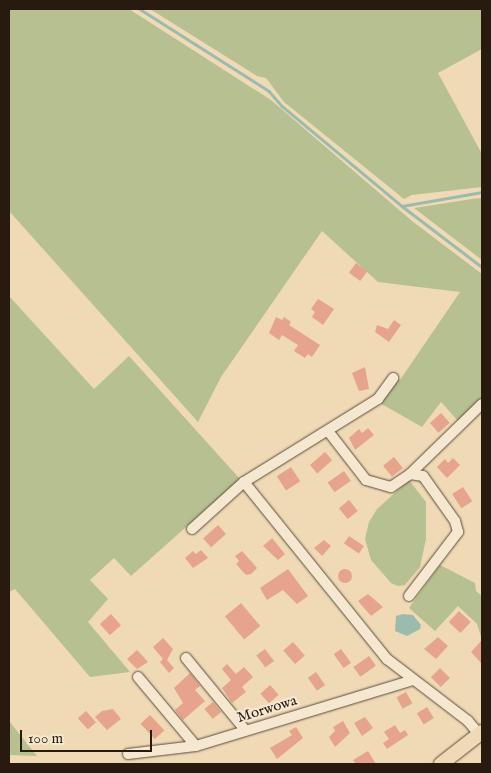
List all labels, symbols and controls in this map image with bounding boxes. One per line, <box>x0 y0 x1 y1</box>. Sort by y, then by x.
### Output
street label: Morwowa <box>235 691 299 727</box>
scale bar <box>22 720 155 752</box>
text: 100 m <box>28 729 63 748</box>

